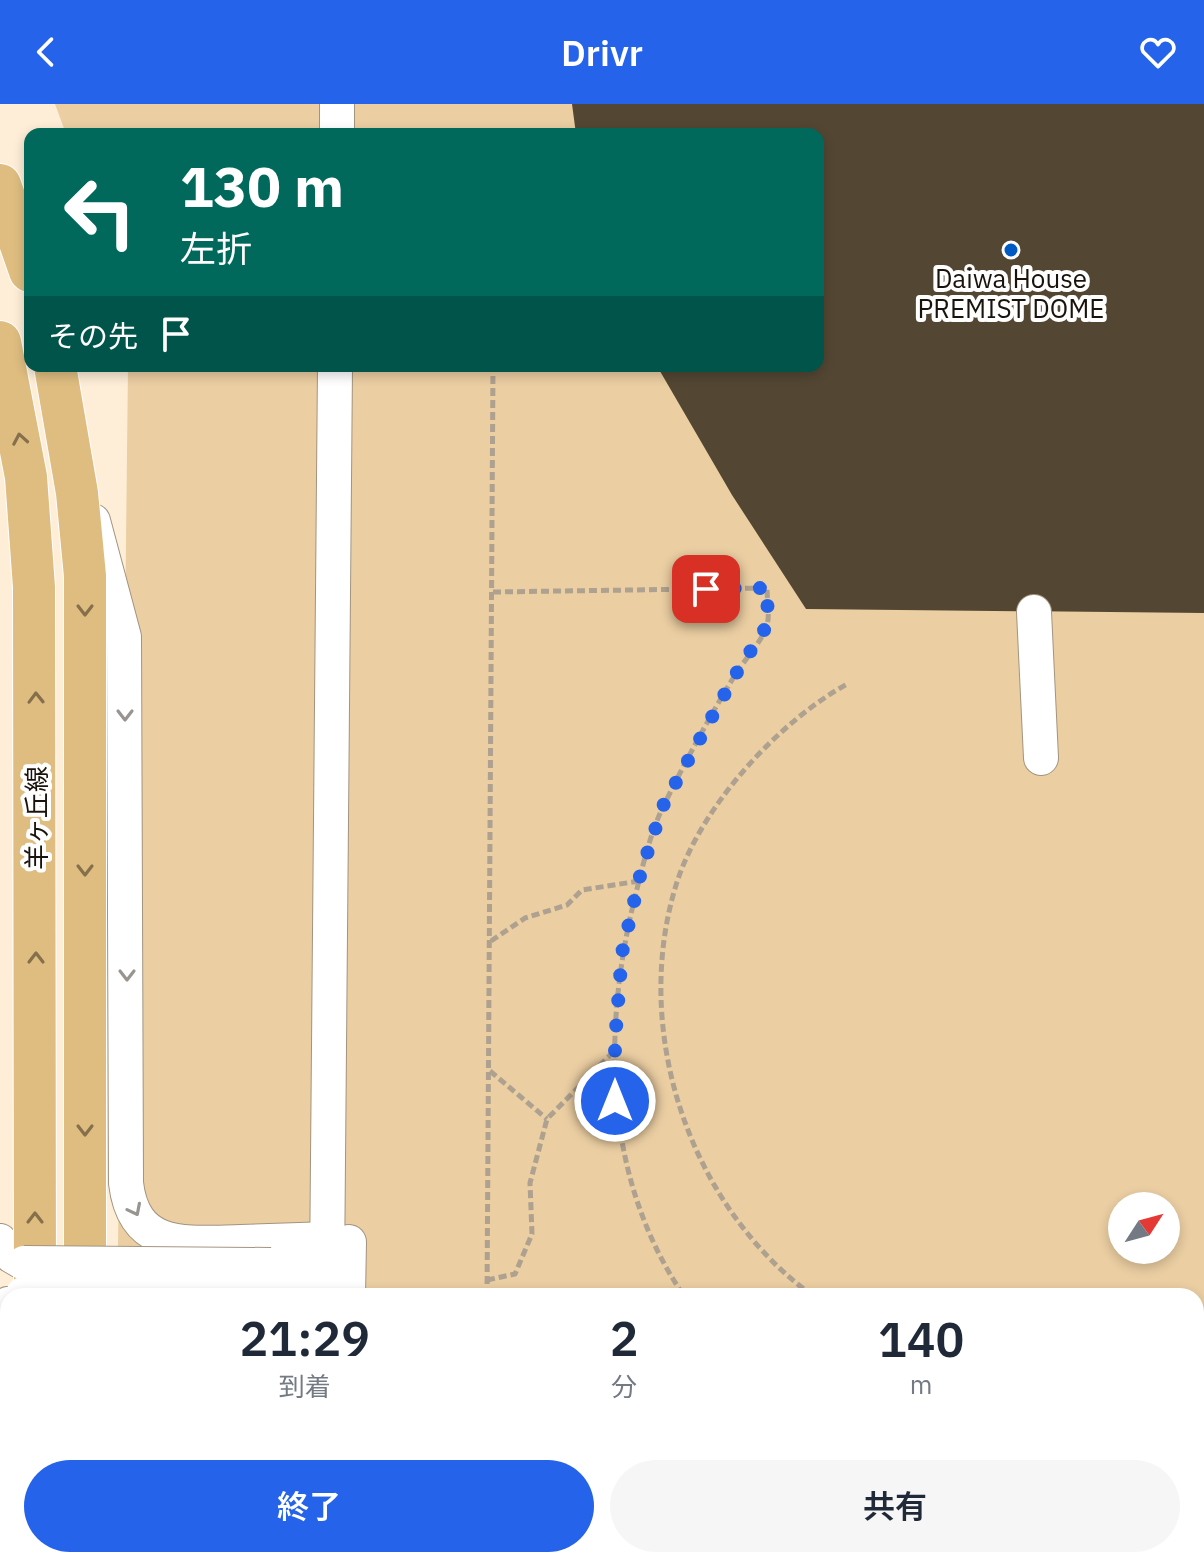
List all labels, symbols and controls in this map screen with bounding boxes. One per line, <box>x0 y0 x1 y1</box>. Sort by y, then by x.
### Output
text: Drivr <box>561 29 643 76</box>
icon: back <box>24 30 68 74</box>
icon: heart <box>1136 30 1180 74</box>
text: 130 m <box>180 150 344 222</box>
icon: left <box>48 160 152 264</box>
text: 左折 <box>180 225 252 272</box>
marker: Daiwa House PREMIST DOME <box>1002 241 1020 259</box>
place label: Daiwa House PREMIST DOME <box>918 261 1104 325</box>
icon: arrive <box>154 312 198 356</box>
text: その先 <box>48 316 138 355</box>
one-way arrow <box>12 432 29 446</box>
pin <box>672 555 740 623</box>
icon: arrive <box>684 567 728 611</box>
one-way arrow <box>76 604 94 617</box>
one-way arrow <box>27 691 45 704</box>
one-way arrow <box>116 709 134 722</box>
street label: 羊ヶ丘線 <box>19 766 53 870</box>
one-way arrow <box>76 864 94 877</box>
one-way arrow <box>27 951 45 964</box>
one-way arrow <box>118 969 136 982</box>
position arrow <box>573 1059 657 1143</box>
one-way arrow <box>76 1124 94 1137</box>
north arrow <box>1108 1192 1180 1264</box>
map controls <box>1108 1192 1180 1264</box>
one-way arrow <box>125 1202 140 1216</box>
one-way arrow <box>26 1211 44 1224</box>
text: 21:29 <box>240 1307 370 1369</box>
text: 2 <box>610 1307 638 1369</box>
text: 140 <box>878 1308 964 1370</box>
text: m <box>910 1367 933 1401</box>
text: 到着 <box>279 1369 331 1403</box>
text: 分 <box>611 1369 637 1403</box>
button: 終了 <box>24 1460 594 1552</box>
button: 共有 <box>610 1460 1180 1552</box>

